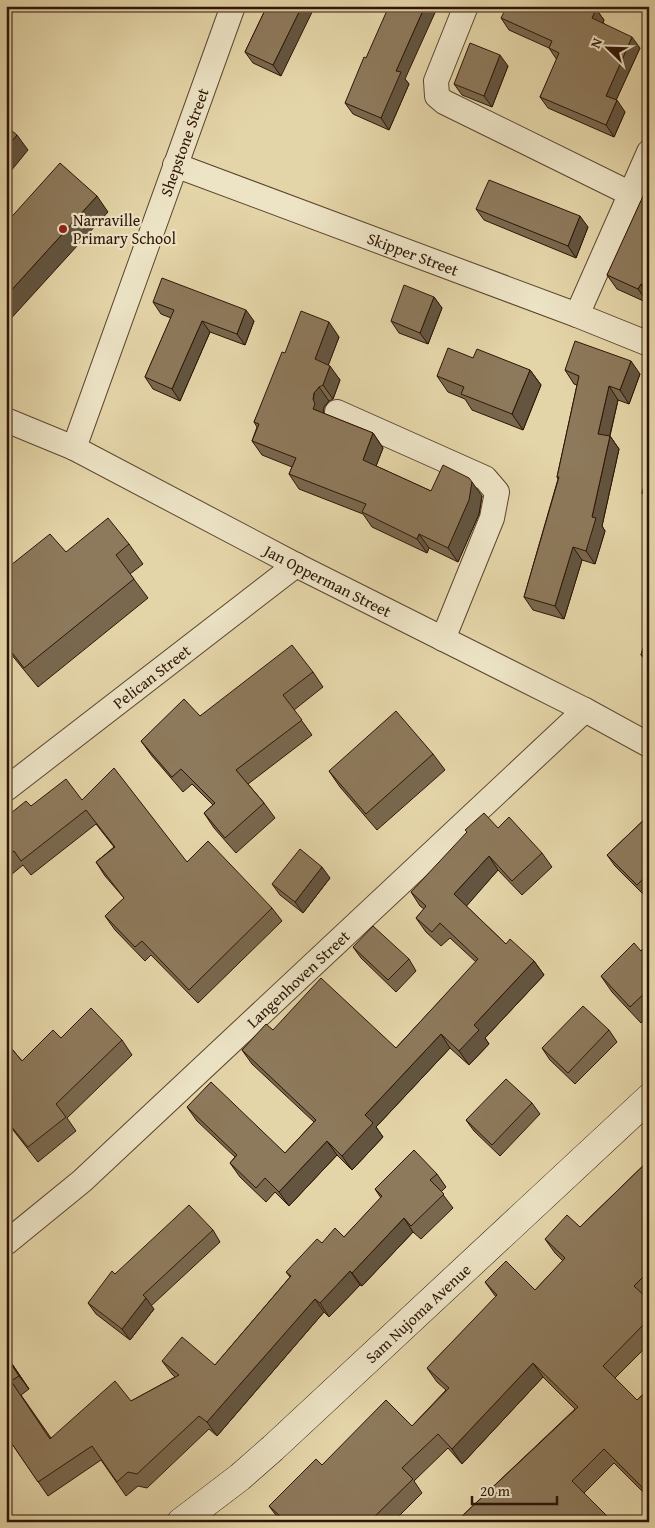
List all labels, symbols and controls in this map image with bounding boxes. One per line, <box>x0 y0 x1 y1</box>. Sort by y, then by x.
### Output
north arrow <box>582 22 632 72</box>
text: N <box>585 34 607 51</box>
street label: Shepstone Street <box>153 84 215 200</box>
place label: Narraville Primary School <box>73 208 176 250</box>
marker: Narraville Primary School <box>57 223 69 235</box>
street label: Skipper Street <box>364 226 462 282</box>
street label: Jan Opperman Street <box>258 537 396 623</box>
street label: Pelican Street <box>108 638 196 714</box>
street label: Langenhoven Street <box>241 924 355 1033</box>
street label: Sam Nujoma Avenue <box>360 1258 476 1369</box>
scale bar <box>472 1473 558 1505</box>
text: 20 m <box>480 1480 511 1501</box>

